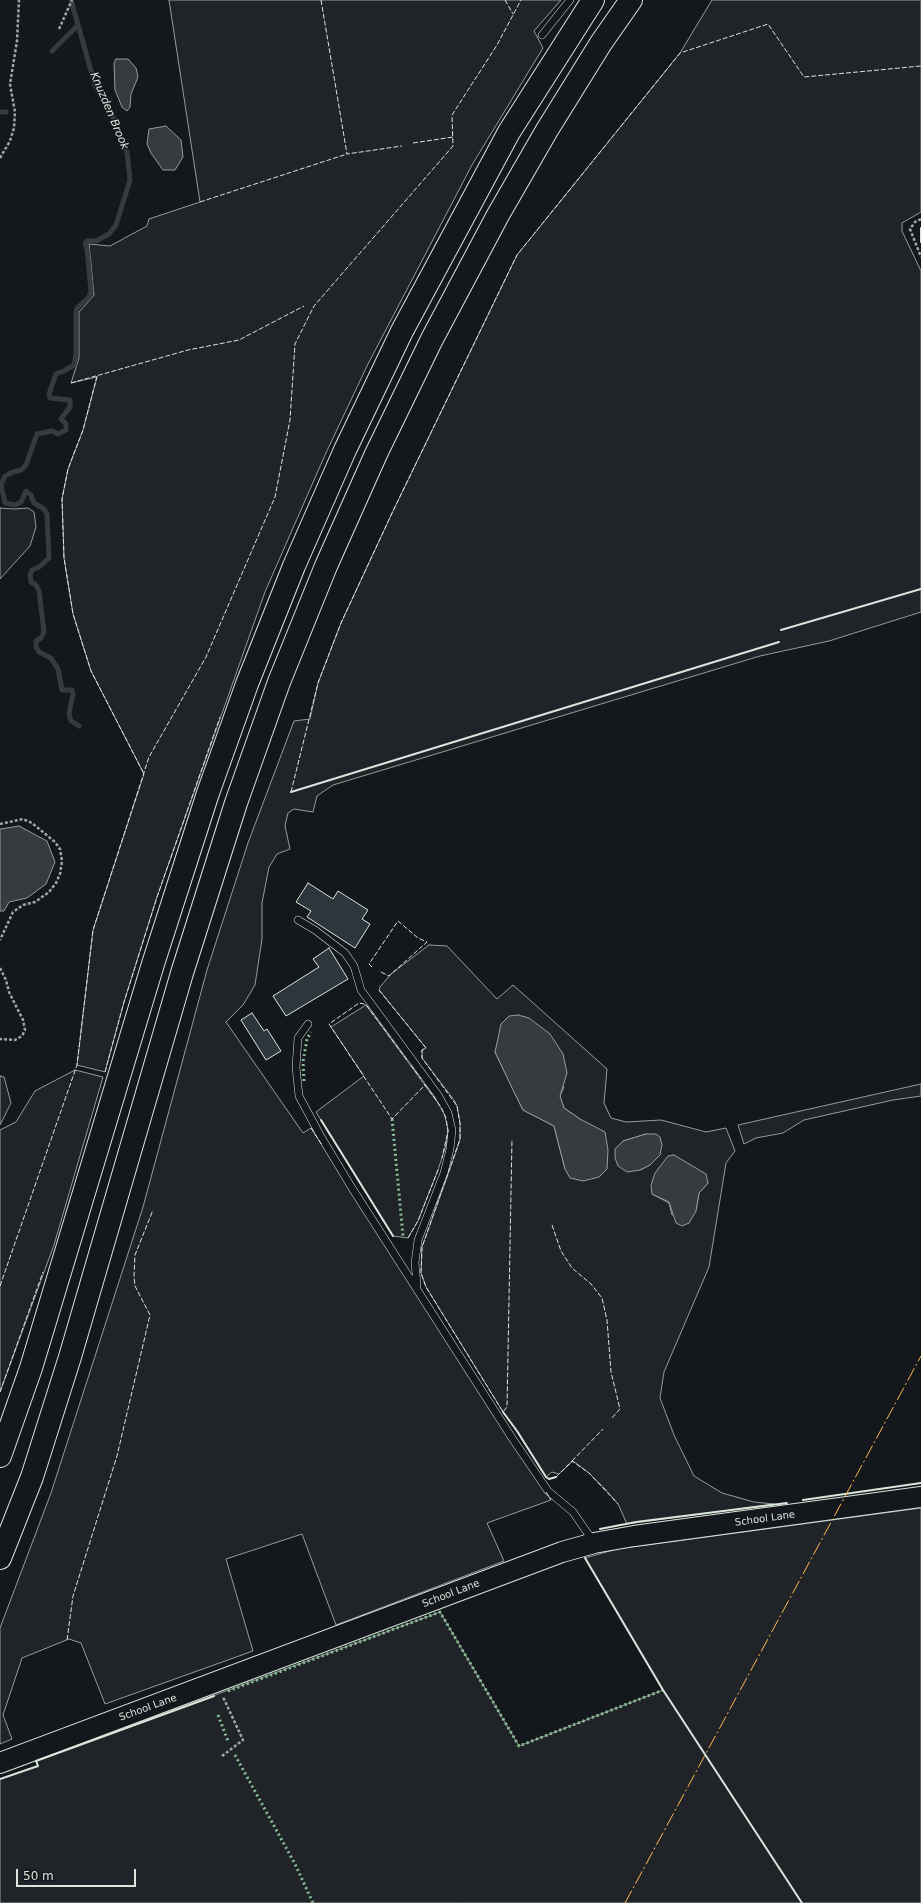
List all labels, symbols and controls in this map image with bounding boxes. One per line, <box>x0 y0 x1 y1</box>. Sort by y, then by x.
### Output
water label: Knuzden Brook <box>87 70 131 152</box>
street label: School Lane <box>734 1509 796 1529</box>
street label: School Lane <box>421 1578 481 1610</box>
street label: School Lane <box>117 1692 179 1724</box>
scale bar <box>18 1861 138 1887</box>
text: 50 m <box>23 1869 54 1883</box>

